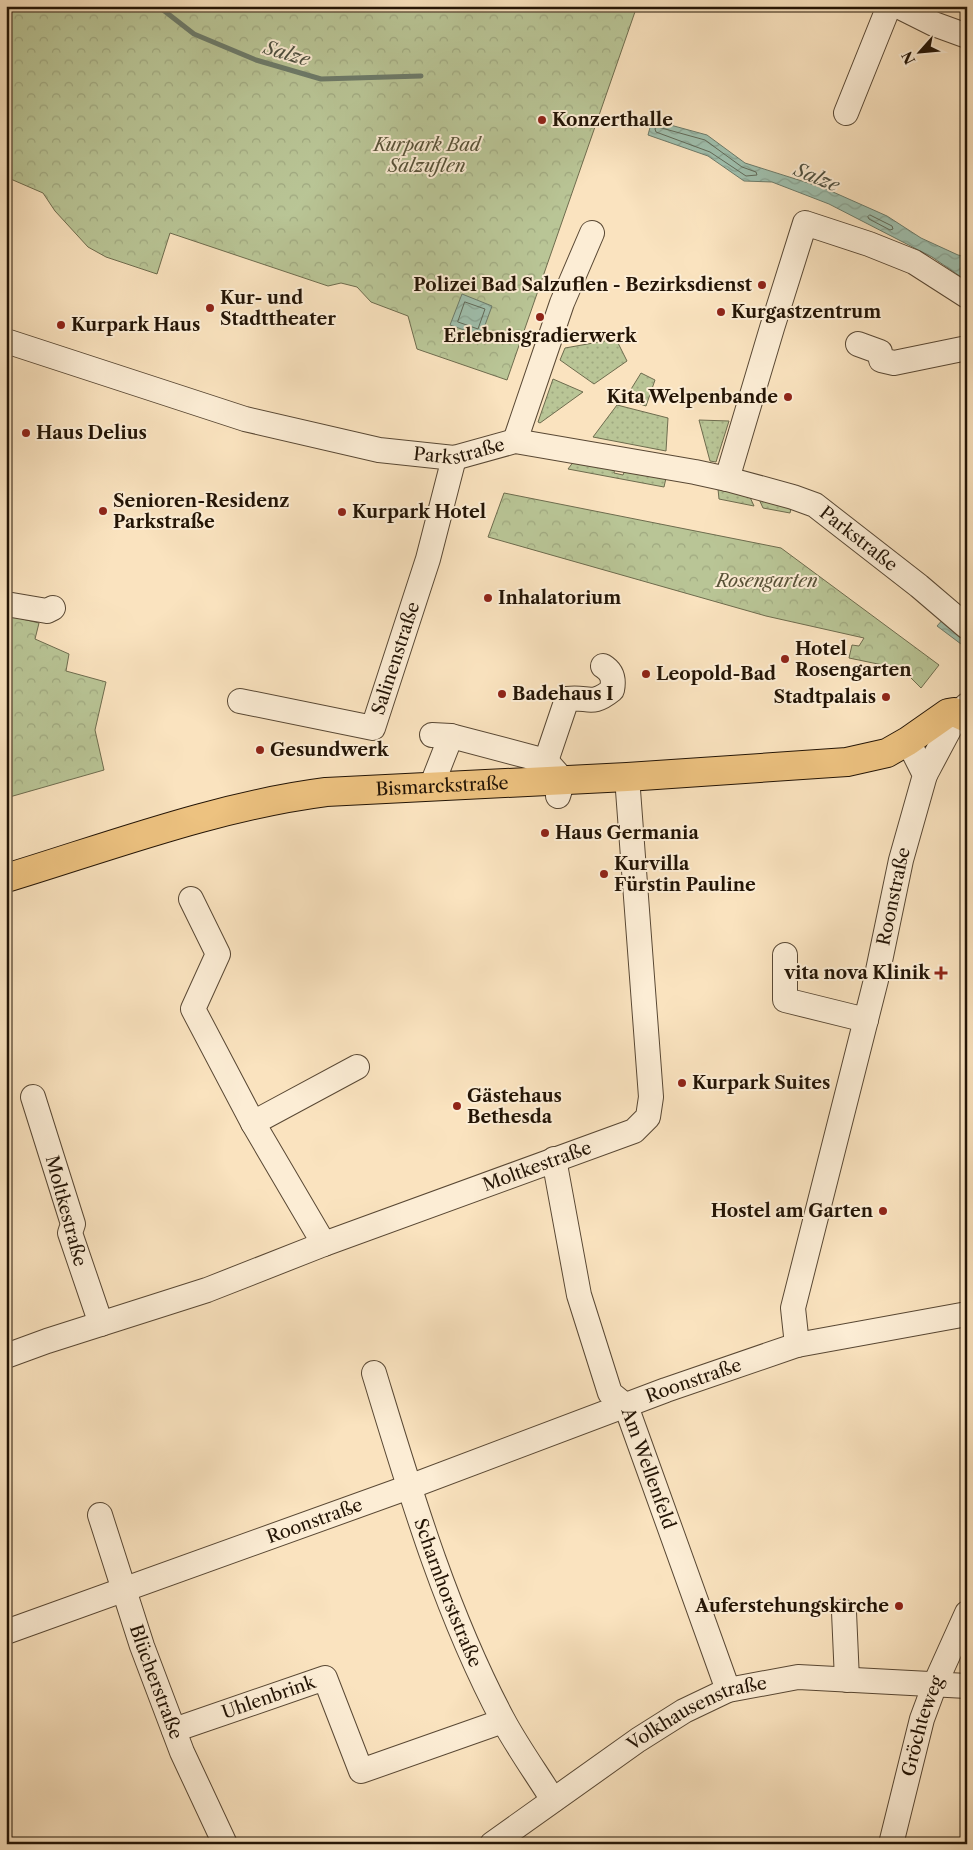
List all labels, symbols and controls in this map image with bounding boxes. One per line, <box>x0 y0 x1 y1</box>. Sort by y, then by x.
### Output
north arrow <box>896 28 946 78</box>
water label: Salze <box>260 36 313 71</box>
text: N <box>898 48 919 67</box>
place label: Konzerthalle <box>552 109 673 131</box>
marker: Konzerthalle <box>536 114 548 126</box>
park label: Kurpark Bad Salzuflen <box>372 134 483 177</box>
water label: Salze <box>790 158 844 197</box>
place label: Polizei Bad Salzuflen - Bezirksdienst <box>413 274 753 296</box>
marker: Polizei Bad Salzuflen - Bezirksdienst <box>756 279 768 291</box>
place label: Kur- und Stadttheater <box>220 287 336 330</box>
place label: Kurgastzentrum <box>731 301 881 323</box>
marker: Kur- und Stadttheater <box>204 302 216 314</box>
marker: Kurgastzentrum <box>715 306 727 318</box>
marker: Erlebnisgradierwerk <box>534 311 546 323</box>
place label: Kurpark Haus <box>71 314 200 336</box>
marker: Kurpark Haus <box>55 319 67 331</box>
place label: Erlebnisgradierwerk <box>443 325 638 347</box>
place label: Kita Welpenbande <box>607 386 778 408</box>
marker: Kita Welpenbande <box>782 391 794 403</box>
place label: Haus Delius <box>36 422 147 444</box>
marker: Haus Delius <box>20 427 32 439</box>
street label: Parkstraße <box>412 433 507 469</box>
place label: Senioren-Residenz Parkstraße <box>113 490 289 533</box>
place label: Kurpark Hotel <box>352 501 486 523</box>
street label: Parkstraße <box>815 502 902 576</box>
marker: Senioren-Residenz Parkstraße <box>97 505 109 517</box>
marker: Kurpark Hotel <box>336 506 348 518</box>
park label: Rosengarten <box>714 570 818 592</box>
place label: Inhalatorium <box>498 587 621 609</box>
marker: Inhalatorium <box>482 592 494 604</box>
street label: Salinenstraße <box>367 599 424 718</box>
place label: Hotel Rosengarten <box>795 638 912 681</box>
marker: Hotel Rosengarten <box>779 653 791 665</box>
place label: Leopold-Bad <box>656 663 776 685</box>
marker: Leopold-Bad <box>640 668 652 680</box>
place label: Badehaus I <box>512 683 614 705</box>
place label: Stadtpalais <box>774 686 876 708</box>
marker: Badehaus I <box>496 688 508 700</box>
marker: Stadtpalais <box>880 691 892 703</box>
place label: Gesundwerk <box>270 739 390 761</box>
marker: Gesundwerk <box>254 744 266 756</box>
street label: Bismarckstraße <box>375 772 509 801</box>
place label: Haus Germania <box>555 822 699 844</box>
marker: Haus Germania <box>539 827 551 839</box>
street label: Roonstraße <box>872 845 915 948</box>
place label: Kurvilla Fürstin Pauline <box>614 853 756 896</box>
marker: Kurvilla Fürstin Pauline <box>598 868 610 880</box>
place label: vita nova Klinik <box>783 962 931 984</box>
marker: vita nova Klinik <box>934 966 948 980</box>
place label: Kurpark Suites <box>692 1072 830 1094</box>
marker: Kurpark Suites <box>676 1077 688 1089</box>
place label: Gästehaus Bethesda <box>467 1085 562 1128</box>
marker: Gästehaus Bethesda <box>451 1100 463 1112</box>
street label: Moltkestraße <box>480 1137 594 1196</box>
street label: Moltkestraße <box>41 1153 91 1269</box>
place label: Hostel am Garten <box>711 1200 874 1222</box>
marker: Hostel am Garten <box>877 1205 889 1217</box>
street label: Roonstraße <box>642 1354 744 1408</box>
street label: Am Wellenfeld <box>616 1404 680 1532</box>
street label: Roonstraße <box>264 1494 365 1548</box>
street label: Scharnhorststraße <box>409 1516 487 1671</box>
place label: Auferstehungskirche <box>694 1595 889 1617</box>
marker: Auferstehungskirche <box>893 1600 905 1612</box>
street label: Blücherstraße <box>125 1622 187 1742</box>
street label: Uhlenbrink <box>219 1671 320 1724</box>
street label: Volkhausenstraße <box>622 1672 768 1756</box>
street label: Gröchteweg <box>897 1672 948 1779</box>

